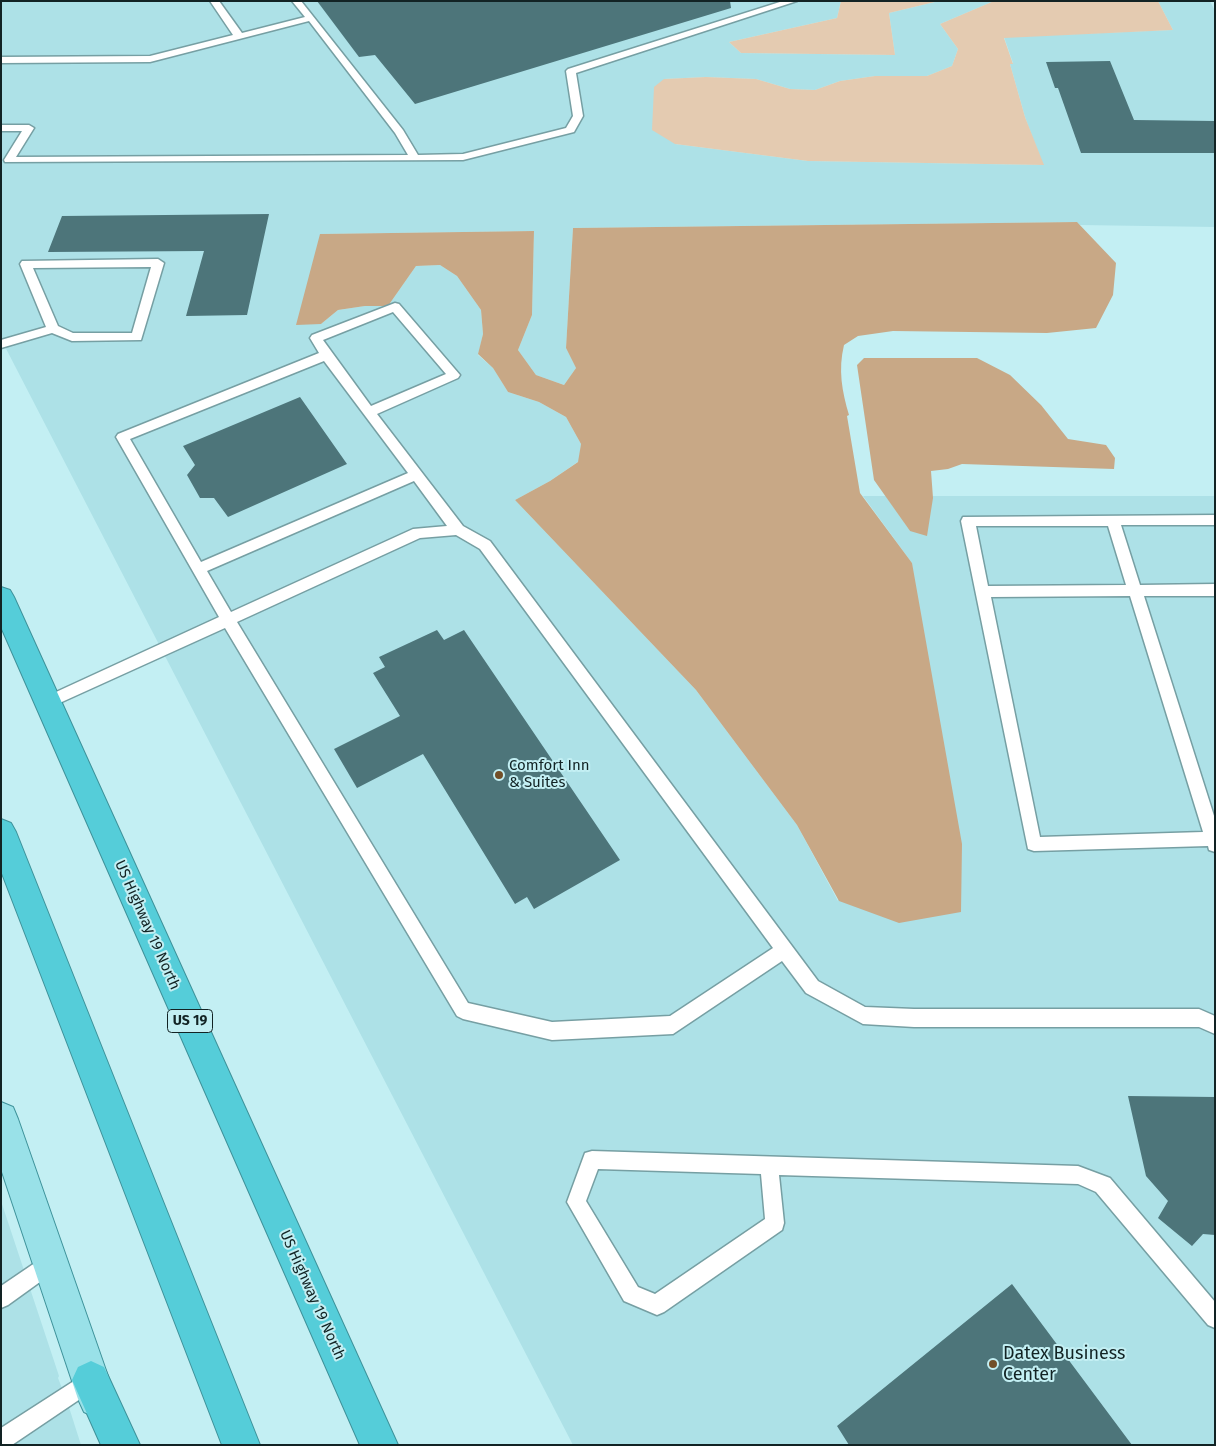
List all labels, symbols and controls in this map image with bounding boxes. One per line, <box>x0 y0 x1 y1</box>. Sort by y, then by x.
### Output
place label: Comfort Inn & Suites <box>509 757 590 792</box>
marker: Comfort Inn & Suites <box>493 769 505 781</box>
street label: US Highway 19 North <box>110 857 184 993</box>
road number: US 19 <box>168 1009 212 1032</box>
street label: US Highway 19 North <box>275 1227 349 1363</box>
place label: Datex Business Center <box>1003 1343 1125 1386</box>
marker: Datex Business Center <box>987 1358 999 1370</box>

